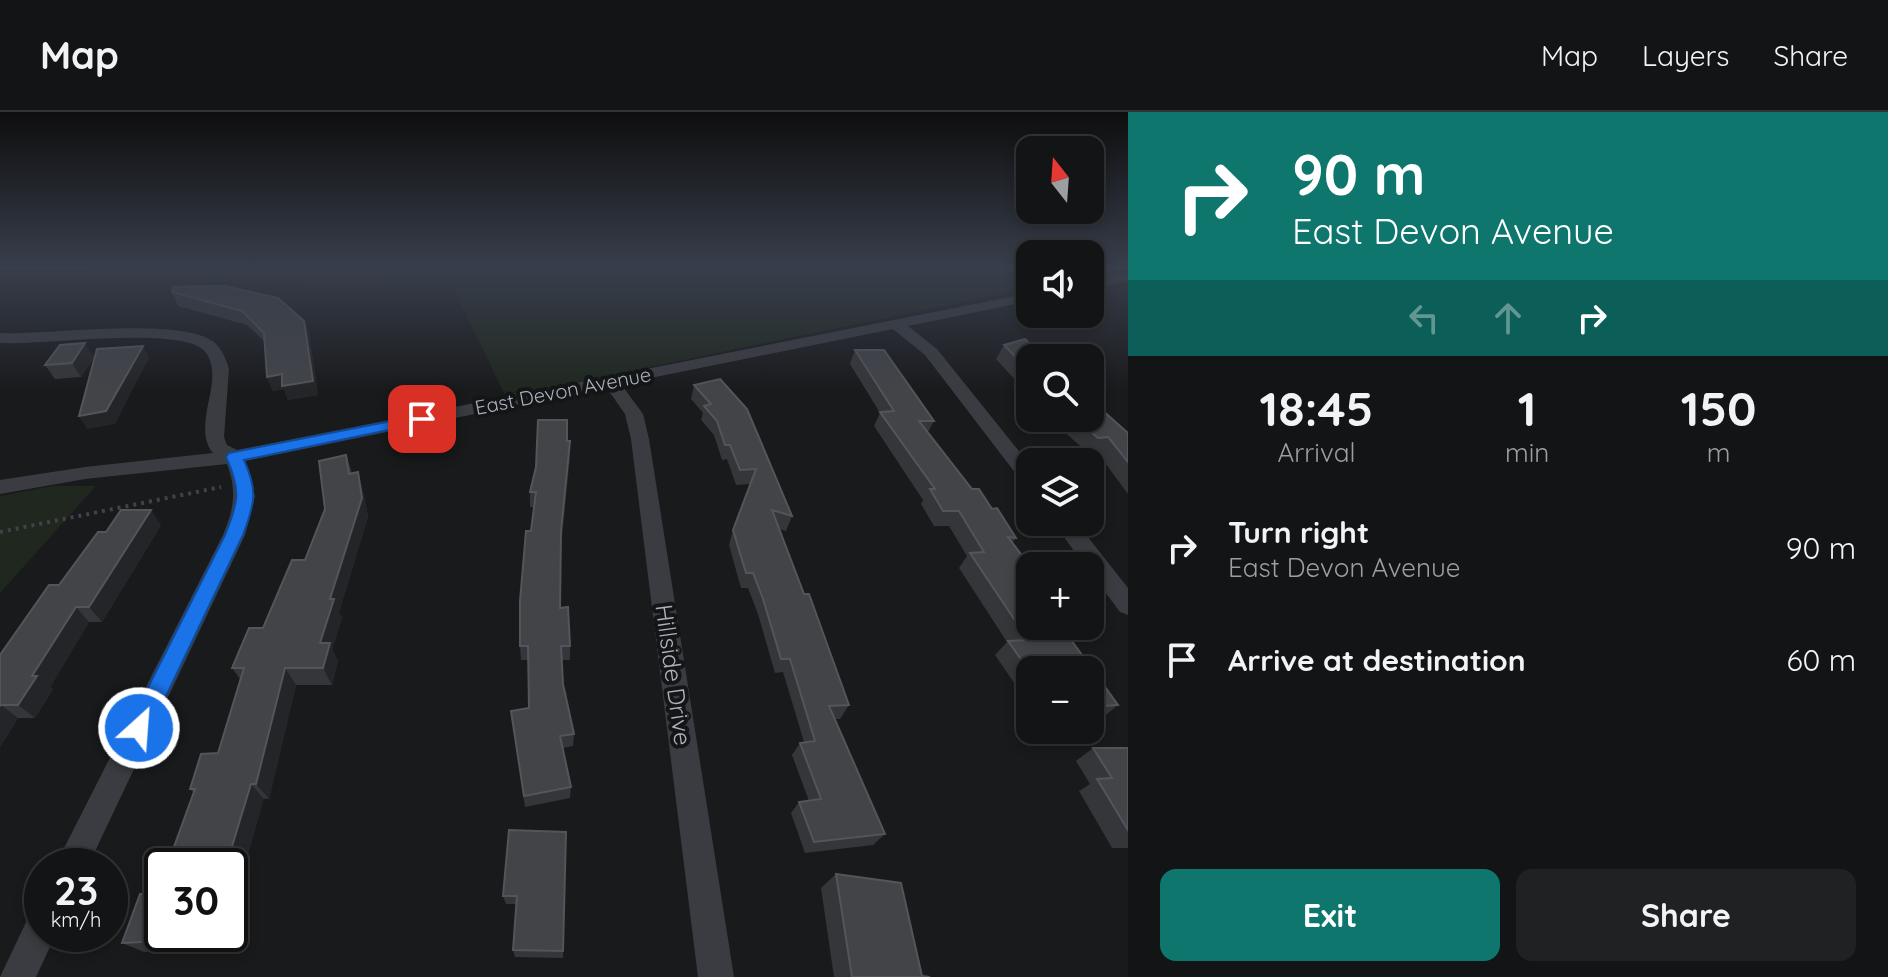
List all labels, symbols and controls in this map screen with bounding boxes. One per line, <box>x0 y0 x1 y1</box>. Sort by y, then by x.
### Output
text: Map <box>40 31 119 79</box>
text: Map <box>1541 38 1598 73</box>
text: Layers <box>1642 38 1729 73</box>
text: Share <box>1773 38 1848 73</box>
north arrow <box>1016 136 1104 224</box>
map controls <box>1016 136 1104 744</box>
text: 90 m <box>1292 139 1426 209</box>
icon: right <box>1160 144 1264 248</box>
text: East Devon Avenue <box>1292 208 1614 253</box>
button: sound <box>1016 240 1104 328</box>
icon: left <box>1402 296 1446 340</box>
icon: ahead <box>1486 296 1530 340</box>
icon: right <box>1570 296 1614 340</box>
button: search <box>1016 344 1104 432</box>
street label: East Devon Avenue <box>473 361 653 420</box>
text: 18:45 <box>1259 378 1373 438</box>
text: 1 <box>1518 378 1536 438</box>
text: 150 <box>1681 378 1757 438</box>
pin <box>388 385 456 453</box>
icon: arrive <box>400 397 444 441</box>
text: Arrival <box>1278 436 1355 469</box>
text: min <box>1505 436 1549 469</box>
text: m <box>1707 436 1730 469</box>
button: layers <box>1016 448 1104 536</box>
text: Turn right <box>1228 513 1369 551</box>
icon: right <box>1160 526 1204 570</box>
text: 90 m <box>1786 529 1856 567</box>
text: East Devon Avenue <box>1228 551 1460 584</box>
button: + <box>1016 552 1104 640</box>
street label: Hillside Drive <box>649 602 699 747</box>
icon: arrive <box>1160 638 1204 682</box>
text: Arrive at destination <box>1228 641 1526 679</box>
text: 60 m <box>1786 641 1856 679</box>
button: − <box>1016 656 1104 744</box>
position arrow <box>97 686 181 770</box>
speed limit sign: 30 <box>144 848 248 952</box>
text: 23 <box>54 865 98 915</box>
button: Exit <box>1160 869 1500 961</box>
button: Share <box>1516 869 1856 961</box>
text: km/h <box>51 907 101 932</box>

